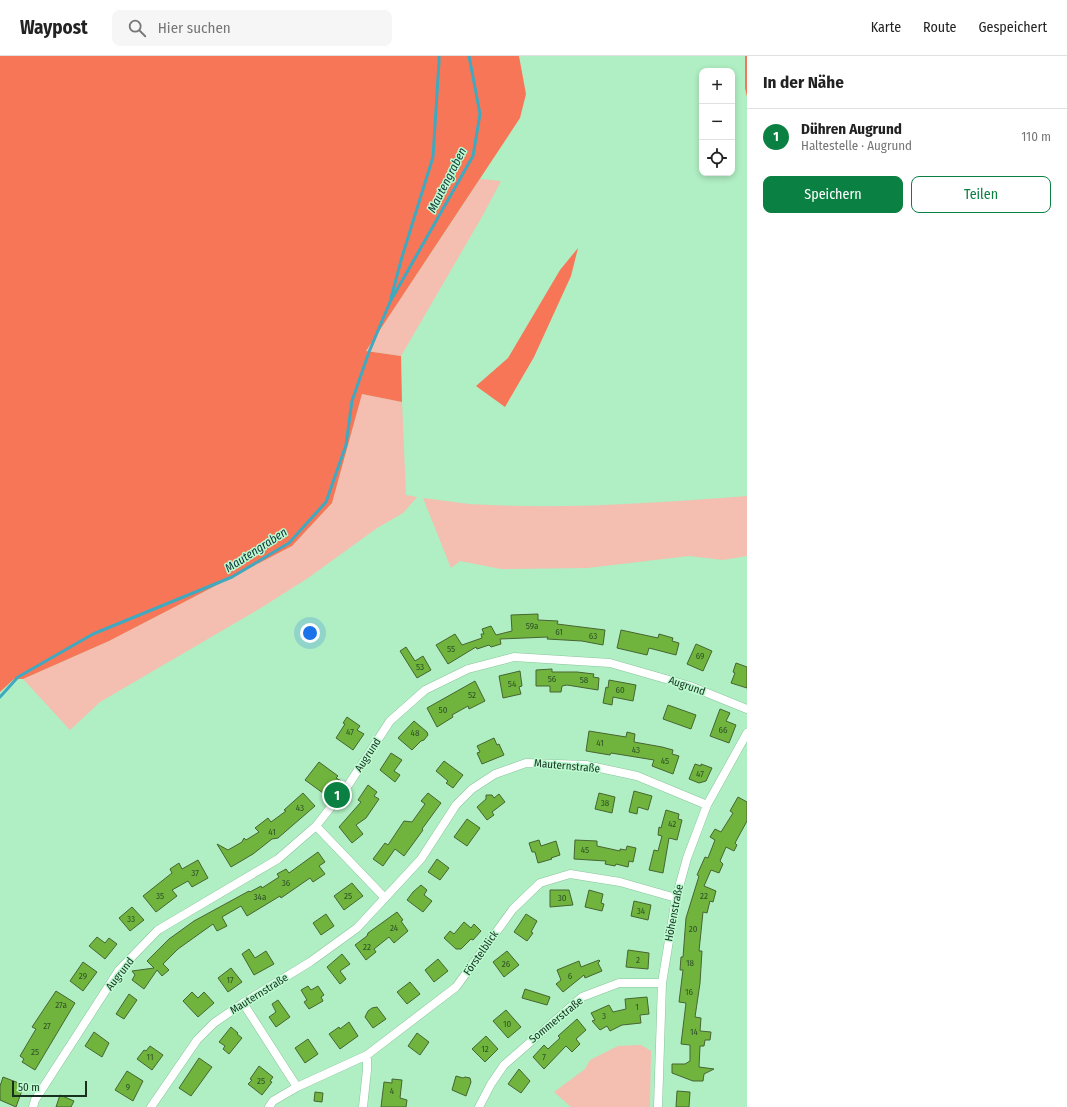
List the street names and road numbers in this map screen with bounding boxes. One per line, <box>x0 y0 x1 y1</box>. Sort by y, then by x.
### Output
street label: Augrund <box>667 674 707 698</box>
street label: Augrund <box>352 736 384 774</box>
street label: Mauternstraße <box>534 757 600 775</box>
street label: Höhenstraße <box>662 883 686 943</box>
street label: Förstelblick <box>461 927 502 978</box>
street label: Augrund <box>103 955 137 993</box>
street label: Mauternstraße <box>228 971 290 1017</box>
street label: Sommerstraße <box>526 994 586 1046</box>

